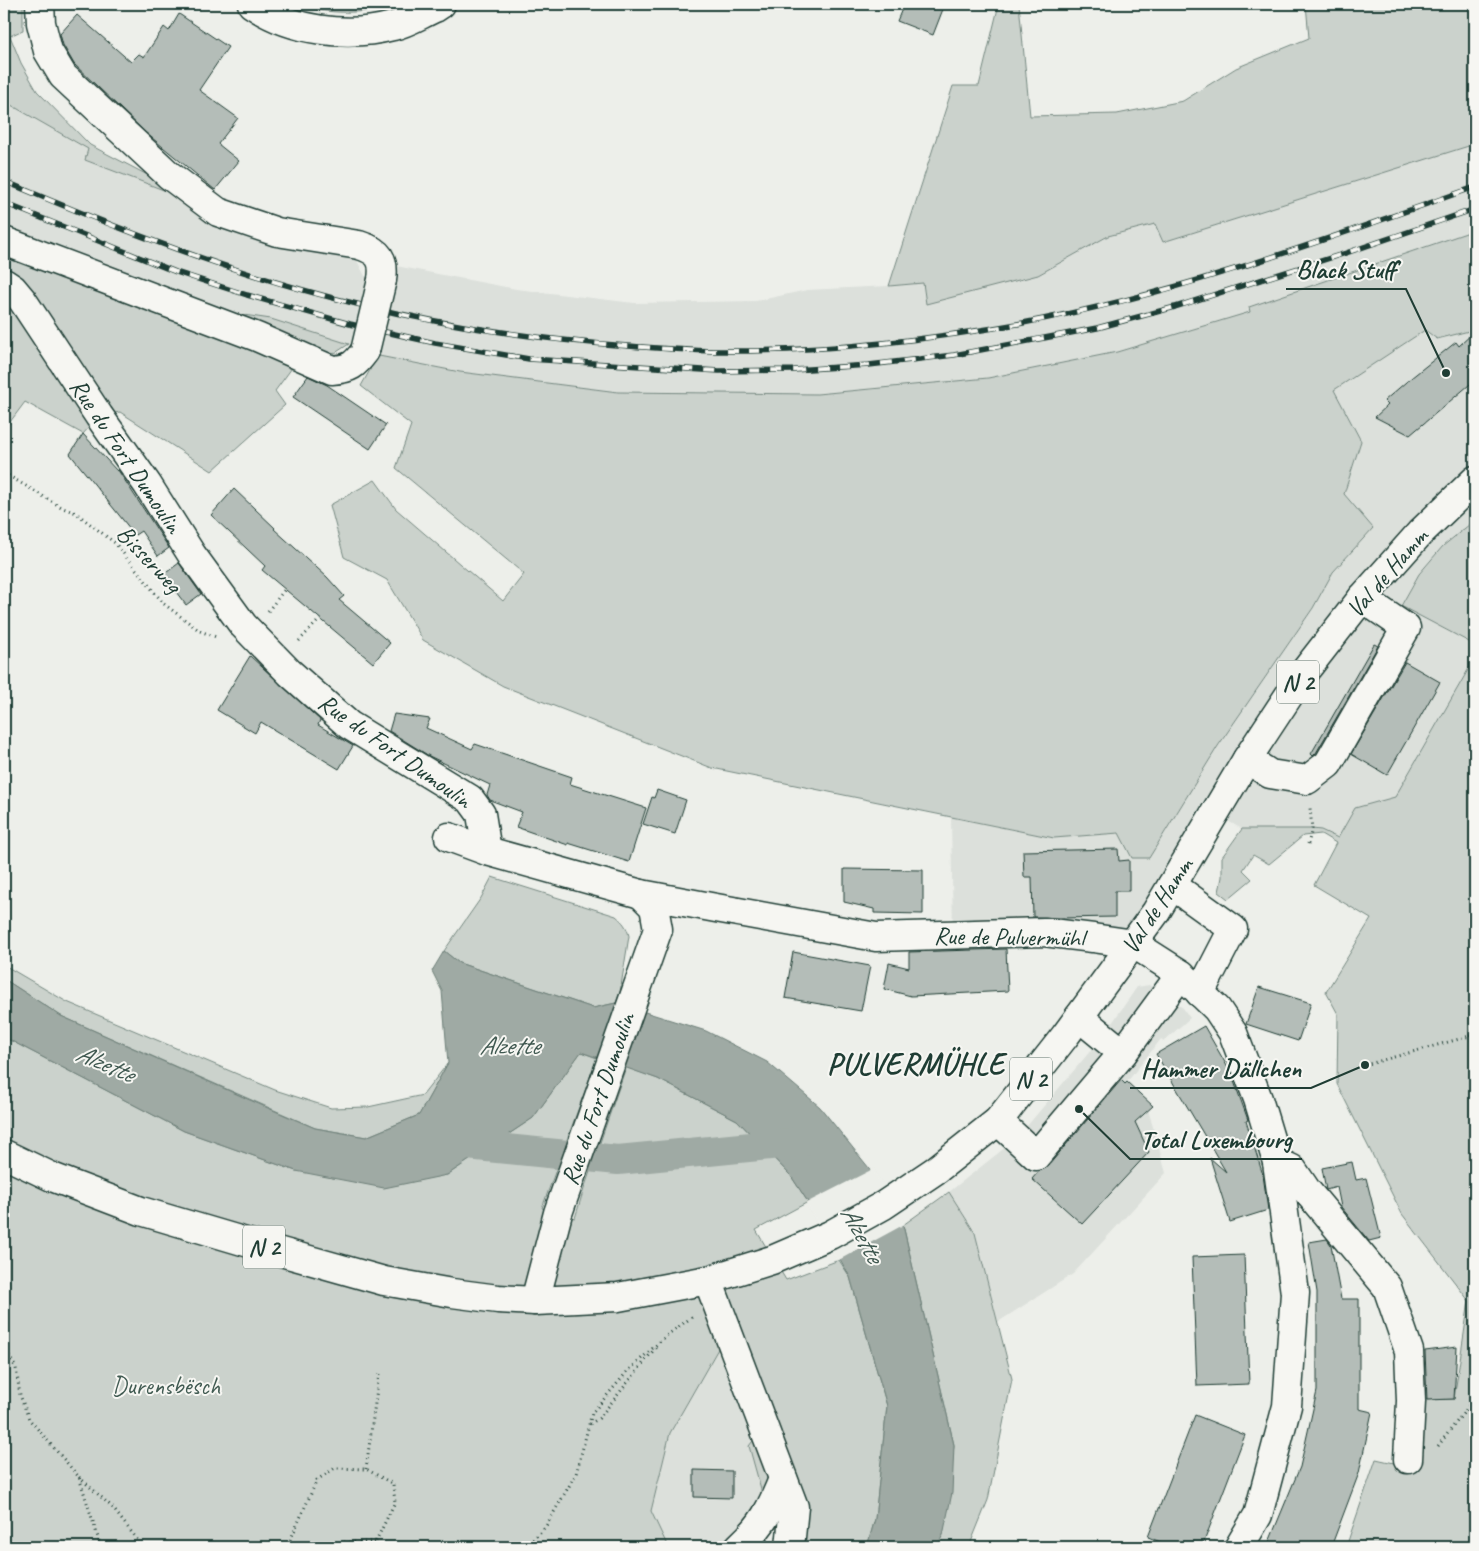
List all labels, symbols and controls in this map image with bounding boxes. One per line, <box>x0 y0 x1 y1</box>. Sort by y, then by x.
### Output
callout: Black Stuff <box>1286 248 1406 289</box>
text: Black Stuff <box>1296 253 1402 286</box>
street label: Rue du Fort Dumoulin <box>62 372 191 541</box>
street label: Bisserweg <box>109 518 190 601</box>
street label: Val de Hamm <box>1339 520 1436 624</box>
road number: N 2 <box>1277 660 1319 704</box>
street label: Rue du Fort Dumoulin <box>312 686 479 817</box>
street label: Val de Hamm <box>1114 850 1201 960</box>
street label: Rue de Pulvermühl <box>934 920 1089 954</box>
street label: Rue du Fort Dumoulin <box>554 1007 643 1189</box>
water label: Alzette <box>479 1029 542 1062</box>
water label: Alzette <box>71 1036 142 1091</box>
district label: PULVERMÜHLE <box>827 1045 1008 1083</box>
callout: Hammer Dällchen <box>1130 1047 1311 1088</box>
text: Hammer Dällchen <box>1141 1052 1302 1085</box>
road number: N 2 <box>1010 1058 1052 1100</box>
callout: Total Luxembourg <box>1130 1118 1302 1159</box>
text: Total Luxembourg <box>1140 1123 1294 1156</box>
water label: Alzette <box>833 1200 893 1271</box>
road number: N 2 <box>243 1226 285 1268</box>
park label: Durensbësch <box>112 1370 221 1402</box>

